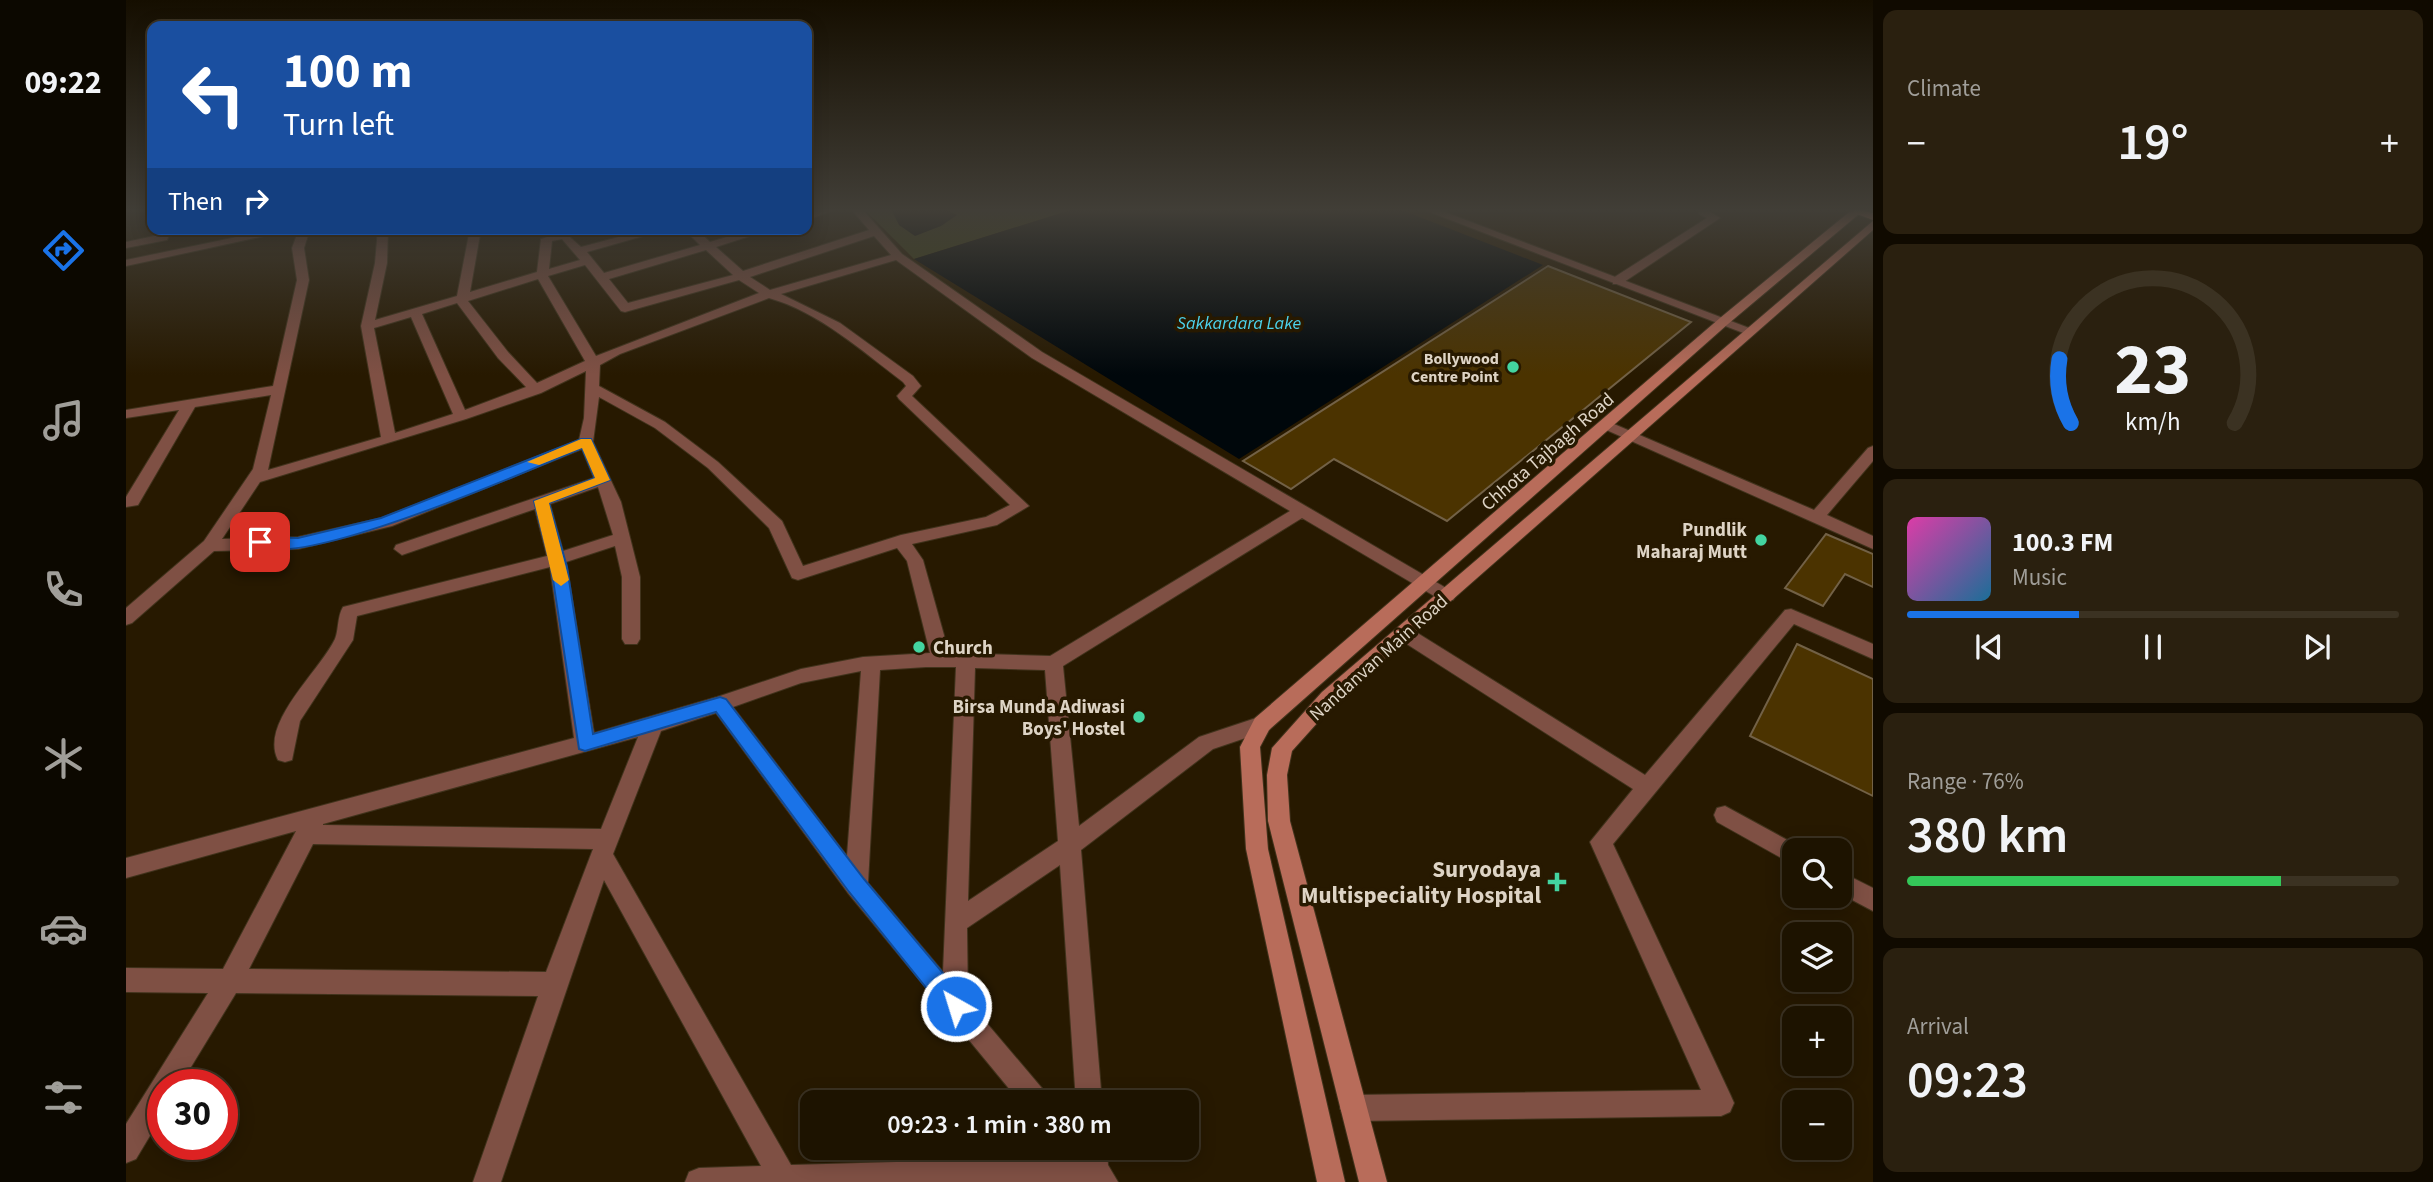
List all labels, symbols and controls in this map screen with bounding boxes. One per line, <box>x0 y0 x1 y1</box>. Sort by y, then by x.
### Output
text: 100 m <box>283 37 412 107</box>
icon: left <box>168 49 259 140</box>
text: 09:22 <box>24 60 102 106</box>
text: Climate <box>1907 72 1981 105</box>
text: Turn left <box>283 102 394 148</box>
text: 19° <box>2117 106 2189 180</box>
text: − <box>1907 117 1926 171</box>
text: + <box>2380 117 2399 171</box>
icon: right <box>237 182 275 220</box>
text: Then <box>168 183 223 220</box>
icon: directions <box>39 226 88 275</box>
water label: Sakkardara Lake <box>1177 311 1302 336</box>
text: 23 <box>2115 318 2191 422</box>
place label: Bollywood Centre Point <box>1411 348 1499 388</box>
marker: Bollywood Centre Point <box>1505 359 1521 375</box>
street label: Chhota Tajbagh Road <box>1476 387 1620 518</box>
icon: music <box>39 396 88 445</box>
text: km/h <box>2125 403 2181 439</box>
pin <box>230 512 290 572</box>
place label: Pundlik Maharaj Mutt <box>1636 517 1748 566</box>
icon: arrive <box>241 523 279 561</box>
text: 100.3 FM <box>2012 524 2113 561</box>
marker: Pundlik Maharaj Mutt <box>1753 532 1769 548</box>
text: Music <box>2012 561 2067 594</box>
icon: phone <box>39 565 88 614</box>
street label: Nandanvan Main Road <box>1304 589 1454 728</box>
icon: previous <box>1970 628 2008 666</box>
icon: pause <box>2134 628 2172 666</box>
icon: next <box>2298 628 2336 666</box>
place label: Church <box>933 635 993 662</box>
marker: Church <box>911 639 927 655</box>
place label: Birsa Munda Adiwasi Boys' Hostel <box>953 694 1126 743</box>
marker: Birsa Munda Adiwasi Boys' Hostel <box>1131 709 1147 725</box>
icon: climate <box>39 734 88 783</box>
text: Range · 76% <box>1907 765 2024 798</box>
text: 380 km <box>1907 799 2068 873</box>
map controls <box>1782 838 1852 1160</box>
button: search <box>1782 838 1852 908</box>
place label: Suryodaya Multispeciality Hospital <box>1301 853 1541 912</box>
marker: Suryodaya Multispeciality Hospital <box>1547 872 1567 892</box>
icon: car <box>39 904 88 953</box>
button: layers <box>1782 922 1852 992</box>
position arrow <box>919 969 993 1043</box>
button: + <box>1782 1006 1852 1076</box>
text: Arrival <box>1907 1010 1969 1043</box>
text: 09:23 <box>1907 1044 2028 1118</box>
speed limit sign: 30 <box>147 1069 238 1160</box>
icon: filters <box>39 1073 88 1122</box>
button: − <box>1782 1090 1852 1160</box>
text: 09:23 · 1 min · 380 m <box>887 1106 1112 1143</box>

